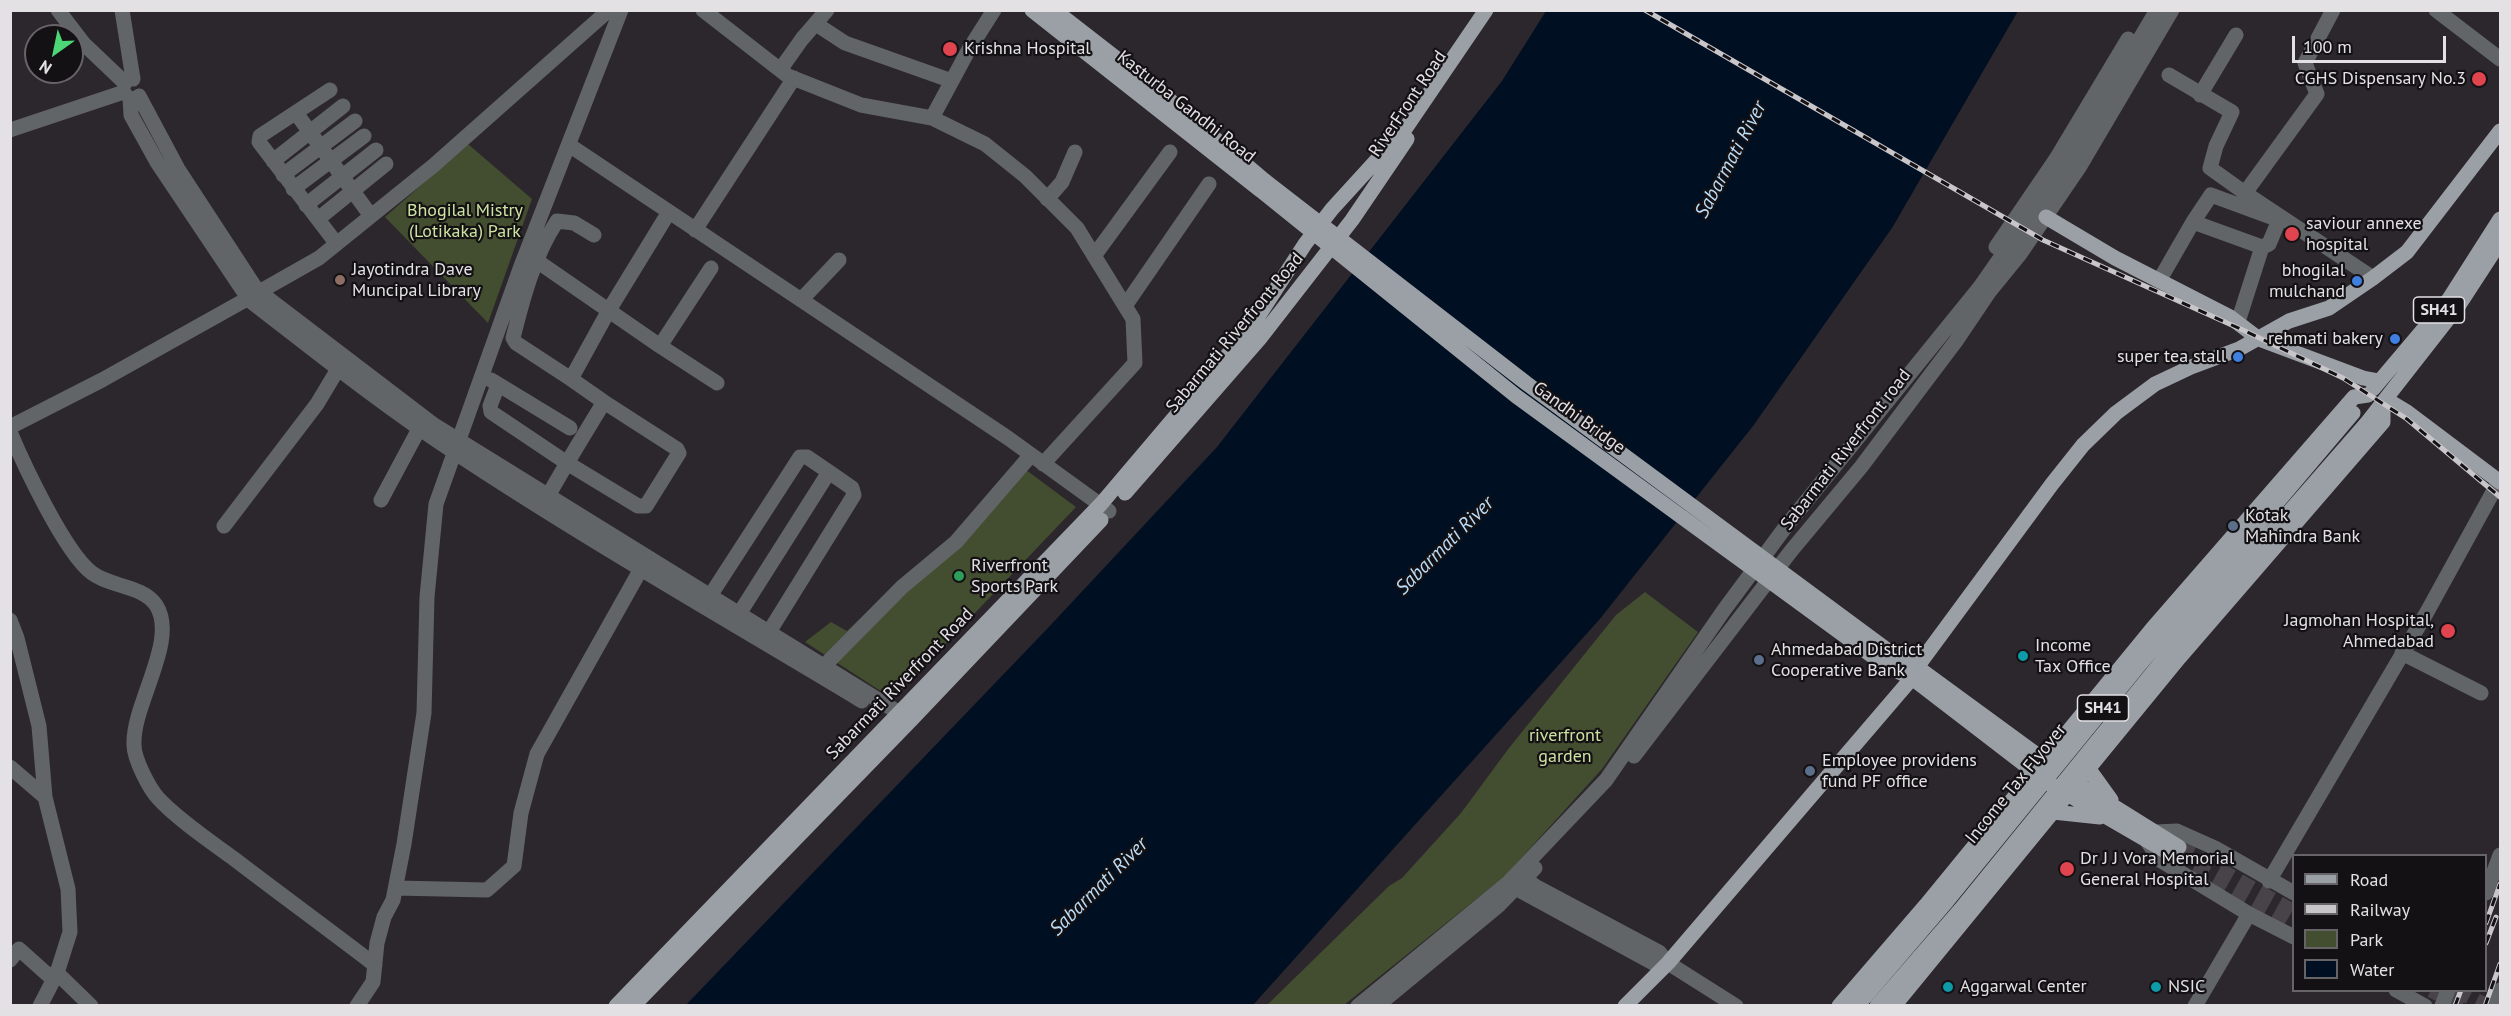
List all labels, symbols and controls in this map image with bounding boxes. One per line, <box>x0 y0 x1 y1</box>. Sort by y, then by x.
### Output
north arrow <box>24 24 84 84</box>
scale bar <box>2295 24 2450 62</box>
text: 100 m <box>2303 35 2352 58</box>
place label: Krishna Hospital <box>964 38 1091 60</box>
marker: Krishna Hospital <box>941 40 959 58</box>
street label: Kasturba Gandhi Road <box>1113 46 1259 168</box>
street label: RiverFront Road <box>1365 47 1451 161</box>
text: N <box>35 56 55 79</box>
place label: CGHS Dispensary No.3 <box>2295 68 2466 90</box>
marker: CGHS Dispensary No.3 <box>2470 70 2488 88</box>
water label: Sabarmati River <box>1690 97 1772 223</box>
park label: Bhogilal Mistry (Lotikaka) Park <box>407 200 523 242</box>
place label: saviour annexe hospital <box>2306 213 2422 256</box>
marker: saviour annexe hospital <box>2283 225 2301 243</box>
street label: Sabarmati Riverfront Road <box>1162 249 1308 417</box>
place label: Jayotindra Dave Muncipal Library <box>352 259 481 302</box>
place label: bhogilal mulchand <box>2269 260 2345 302</box>
marker: Jayotindra Dave Muncipal Library <box>333 273 347 287</box>
marker: bhogilal mulchand <box>2350 274 2364 288</box>
road number: SH41 <box>2414 297 2464 323</box>
place label: rehmati bakery <box>2268 328 2383 350</box>
marker: rehmati bakery <box>2388 332 2402 346</box>
place label: super tea stall <box>2117 346 2226 368</box>
marker: super tea stall <box>2231 350 2245 364</box>
street label: Sabarmati Riverfront road <box>1776 365 1916 535</box>
street label: Gandhi Bridge <box>1529 377 1629 459</box>
water label: Sabarmati River <box>1391 492 1499 600</box>
place label: Kotak Mahindra Bank <box>2245 505 2360 548</box>
marker: Kotak Mahindra Bank <box>2226 519 2240 533</box>
place label: Riverfront Sports Park <box>971 555 1058 598</box>
marker: Riverfront Sports Park <box>952 569 966 583</box>
street label: Sabarmati Riverfront Road <box>822 604 978 764</box>
place label: Jagmohan Hospital, Ahmedabad <box>2284 610 2434 652</box>
marker: Jagmohan Hospital, Ahmedabad <box>2439 622 2457 640</box>
place label: Income Tax Office <box>2035 635 2111 678</box>
place label: Ahmedabad District Cooperative Bank <box>1771 639 1922 682</box>
marker: Income Tax Office <box>2016 649 2030 663</box>
marker: Ahmedabad District Cooperative Bank <box>1752 653 1766 667</box>
road number: SH41 <box>2078 695 2128 721</box>
street label: Income Tax Flyover <box>1961 720 2071 848</box>
park label: riverfront garden <box>1529 725 1601 768</box>
place label: Employee providens fund PF office <box>1822 750 1977 792</box>
marker: Employee providens fund PF office <box>1803 764 1817 778</box>
water label: Sabarmati River <box>1045 833 1153 941</box>
place label: Dr J J Vora Memorial General Hospital <box>2080 848 2234 890</box>
legend <box>2292 854 2487 992</box>
marker: Dr J J Vora Memorial General Hospital <box>2058 860 2076 878</box>
text: Road <box>2350 868 2388 891</box>
text: Railway <box>2350 898 2410 921</box>
text: Park <box>2350 928 2383 951</box>
text: Water <box>2350 958 2394 981</box>
place label: Aggarwal Center <box>1960 976 2087 998</box>
place label: NSIC <box>2168 976 2205 998</box>
marker: Aggarwal Center <box>1941 980 1955 994</box>
marker: NSIC <box>2149 980 2163 994</box>

